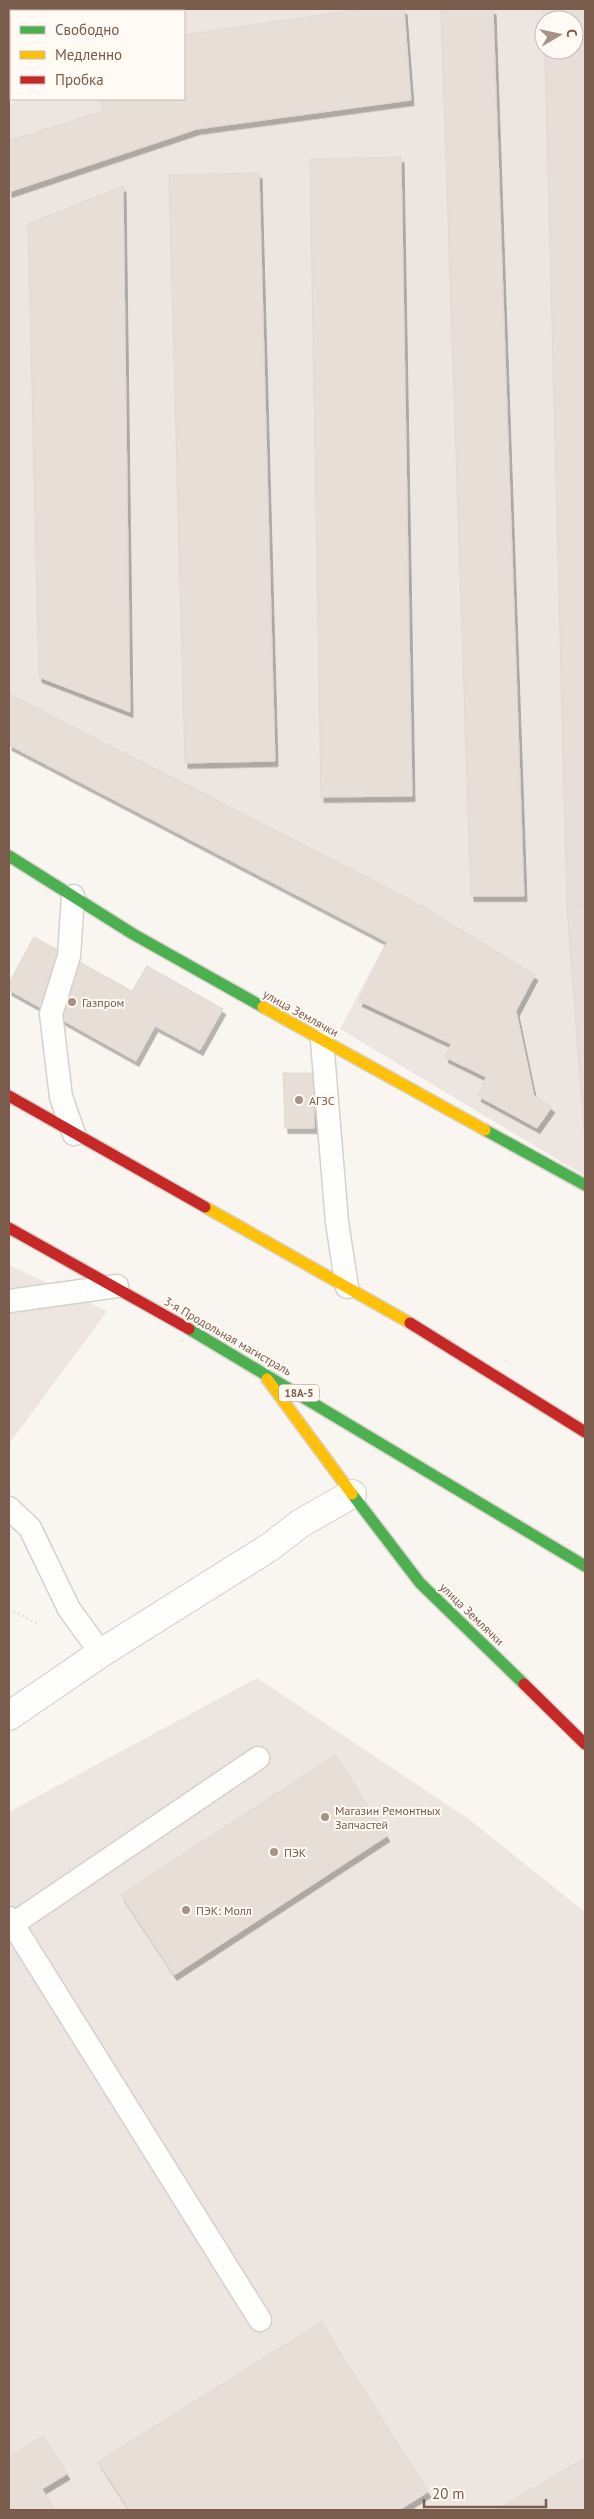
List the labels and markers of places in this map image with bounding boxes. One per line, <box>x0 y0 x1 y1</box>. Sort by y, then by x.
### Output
place label: Газпром <box>82 995 124 1010</box>
marker: Газпром <box>66 996 78 1008</box>
place label: АГЗС <box>309 1093 335 1108</box>
marker: АГЗС <box>293 1094 305 1106</box>
place label: Магазин Ремонтных Запчастей <box>335 1803 441 1832</box>
marker: Магазин Ремонтных Запчастей <box>319 1811 331 1823</box>
place label: ПЭК <box>284 1845 306 1860</box>
marker: ПЭК <box>268 1846 280 1858</box>
place label: ПЭК: Молл <box>196 1903 252 1918</box>
marker: ПЭК: Молл <box>180 1904 192 1916</box>

